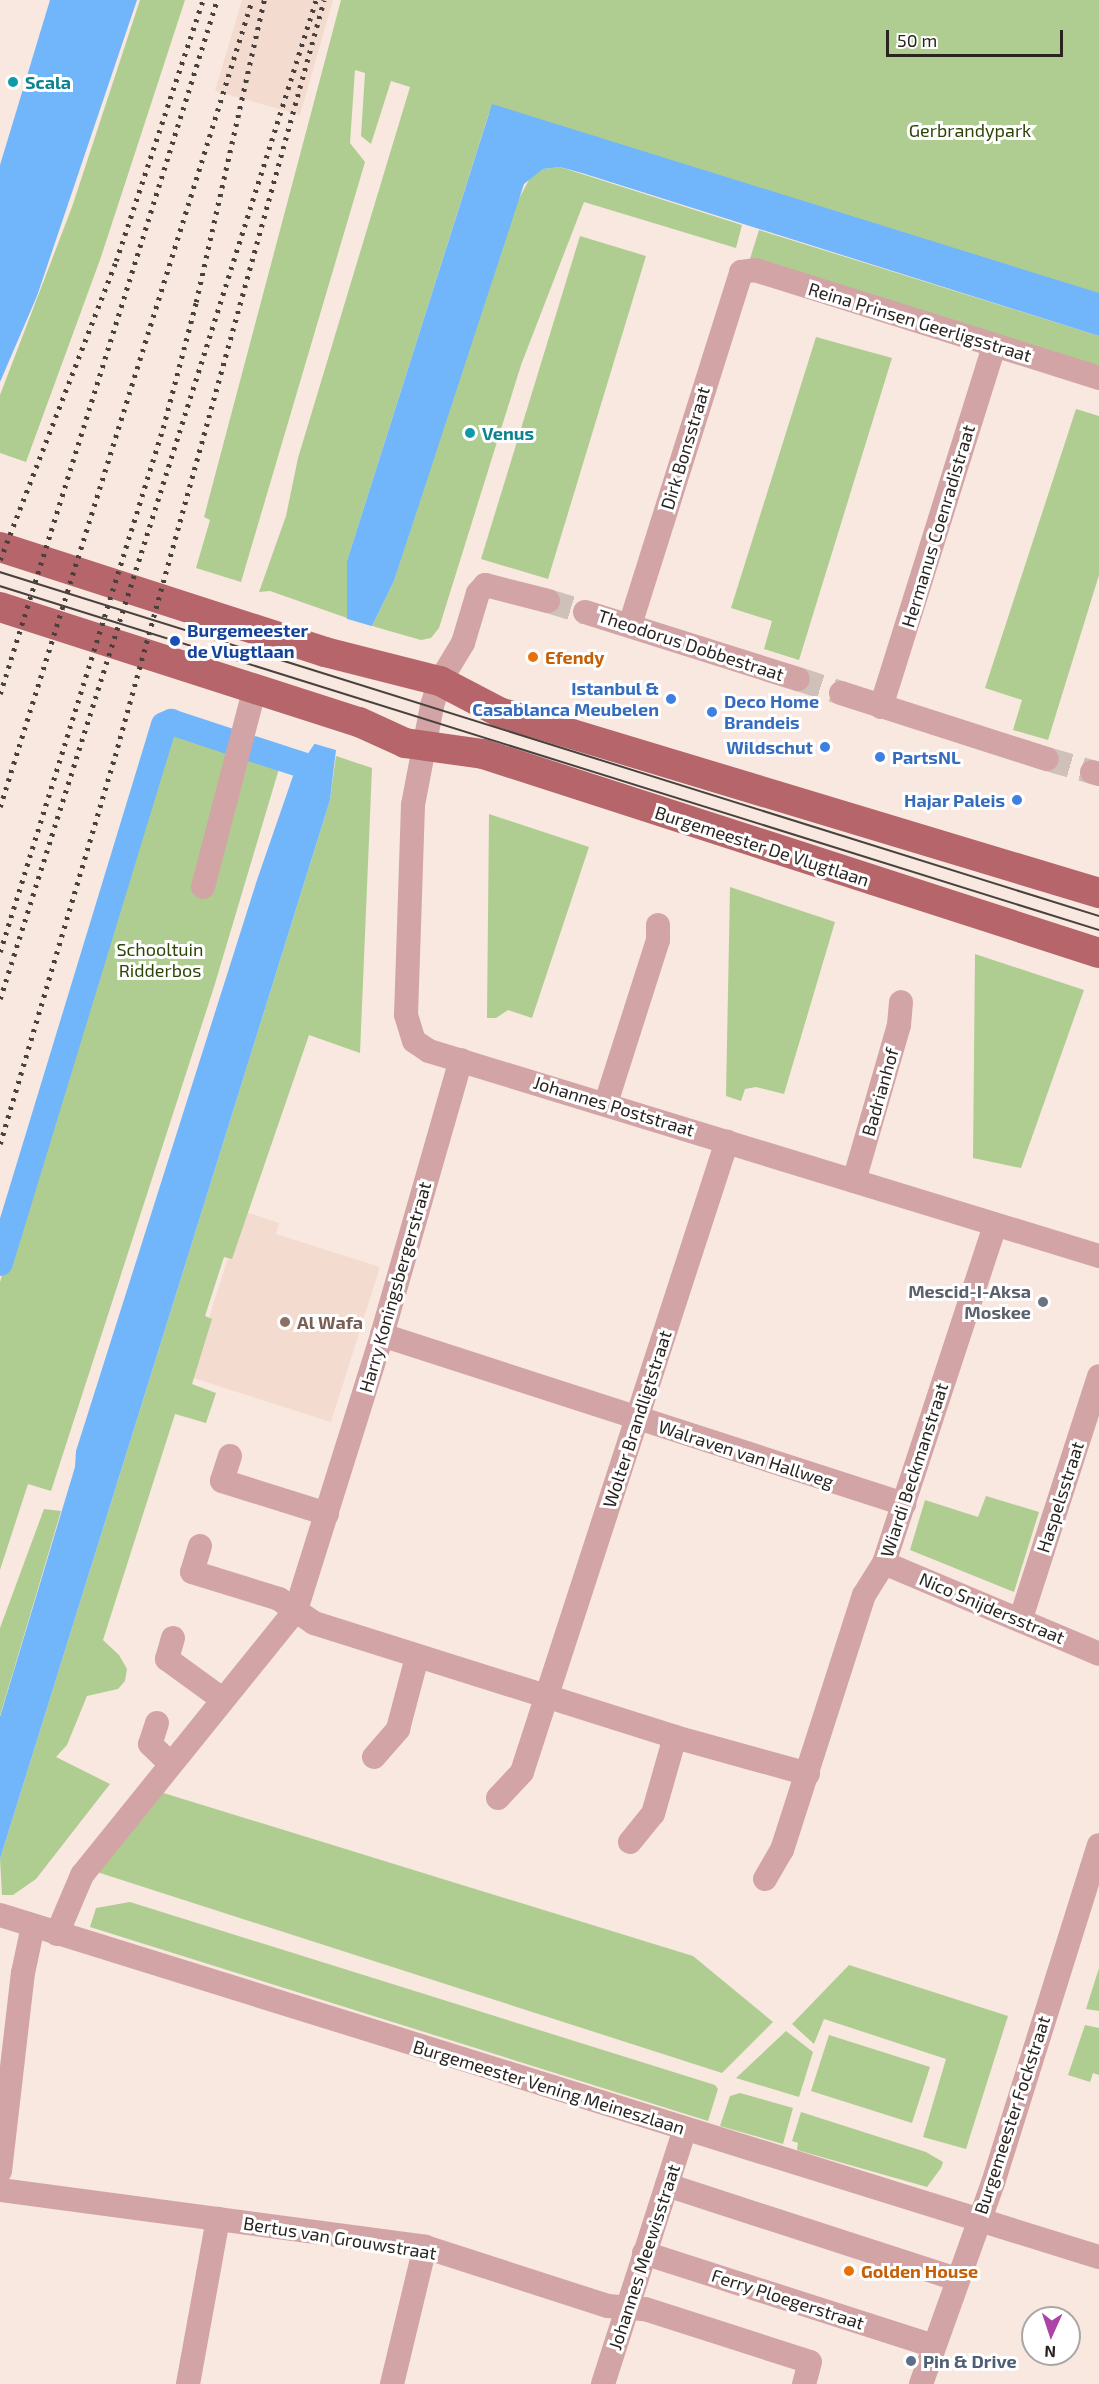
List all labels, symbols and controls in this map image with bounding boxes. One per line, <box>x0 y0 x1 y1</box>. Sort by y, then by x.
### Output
scale bar <box>889 18 1066 56</box>
text: 50 m <box>897 29 937 51</box>
place label: Scala <box>25 71 71 93</box>
marker: Scala <box>6 75 20 89</box>
park label: Gerbrandypark <box>909 119 1031 141</box>
street label: Reina Prinsen Geerligsstraat <box>806 278 1034 366</box>
street label: Dirk Bonsstraat <box>656 384 714 512</box>
place label: Venus <box>482 422 534 444</box>
street label: Hermanus Coenradistraat <box>897 422 979 630</box>
marker: Venus <box>463 426 477 440</box>
street label: Theodorus Dobbestraat <box>595 605 787 685</box>
place label: Burgemeester de Vlugtlaan <box>187 620 308 662</box>
marker: Burgemeester de Vlugtlaan <box>168 634 182 648</box>
place label: Efendy <box>545 646 604 668</box>
marker: Efendy <box>526 650 540 664</box>
place label: Istanbul & Casablanca Meubelen <box>472 678 659 720</box>
place label: Deco Home Brandeis <box>724 691 819 734</box>
marker: Istanbul & Casablanca Meubelen <box>664 692 678 706</box>
marker: Deco Home Brandeis <box>705 705 719 719</box>
place label: Wildschut <box>726 736 813 758</box>
marker: Wildschut <box>818 740 832 754</box>
place label: PartsNL <box>892 746 961 768</box>
marker: PartsNL <box>873 750 887 764</box>
place label: Hajar Paleis <box>904 789 1005 811</box>
marker: Hajar Paleis <box>1010 793 1024 807</box>
street label: Burgemeester De Vlugtlaan <box>652 801 872 891</box>
park label: Schooltuin Ridderbos <box>116 939 204 982</box>
street label: Badrianhof <box>857 1045 903 1139</box>
street label: Johannes Poststraat <box>531 1071 697 1141</box>
street label: Harry Koningsbergerstraat <box>354 1179 436 1395</box>
place label: Mescid-I-Aksa Moskee <box>908 1281 1031 1324</box>
marker: Mescid-I-Aksa Moskee <box>1036 1295 1050 1309</box>
place label: Al Wafa <box>297 1311 364 1333</box>
marker: Al Wafa <box>278 1315 292 1329</box>
street label: Wolter Brandligtstraat <box>598 1327 676 1511</box>
street label: Wiardi Beckmanstraat <box>876 1380 952 1560</box>
street label: Walraven van Hallweg <box>655 1415 837 1493</box>
street label: Haspelsstraat <box>1032 1439 1088 1555</box>
street label: Nico Snijdersstraat <box>916 1568 1068 1648</box>
street label: Burgemeester Fockstraat <box>970 2013 1054 2217</box>
street label: Burgemeester Vening Meineszlaan <box>410 2035 688 2139</box>
street label: Johannes Meewisstraat <box>604 2161 684 2353</box>
street label: Bertus van Grouwstraat <box>242 2212 438 2264</box>
place label: Golden House <box>861 2260 978 2282</box>
street label: Ferry Ploegerstraat <box>709 2264 867 2334</box>
marker: Golden House <box>842 2264 856 2278</box>
north arrow <box>1021 2306 1081 2366</box>
text: N <box>1044 2343 1056 2362</box>
place label: Pin & Drive <box>923 2350 1017 2372</box>
marker: Pin & Drive <box>904 2354 918 2368</box>

